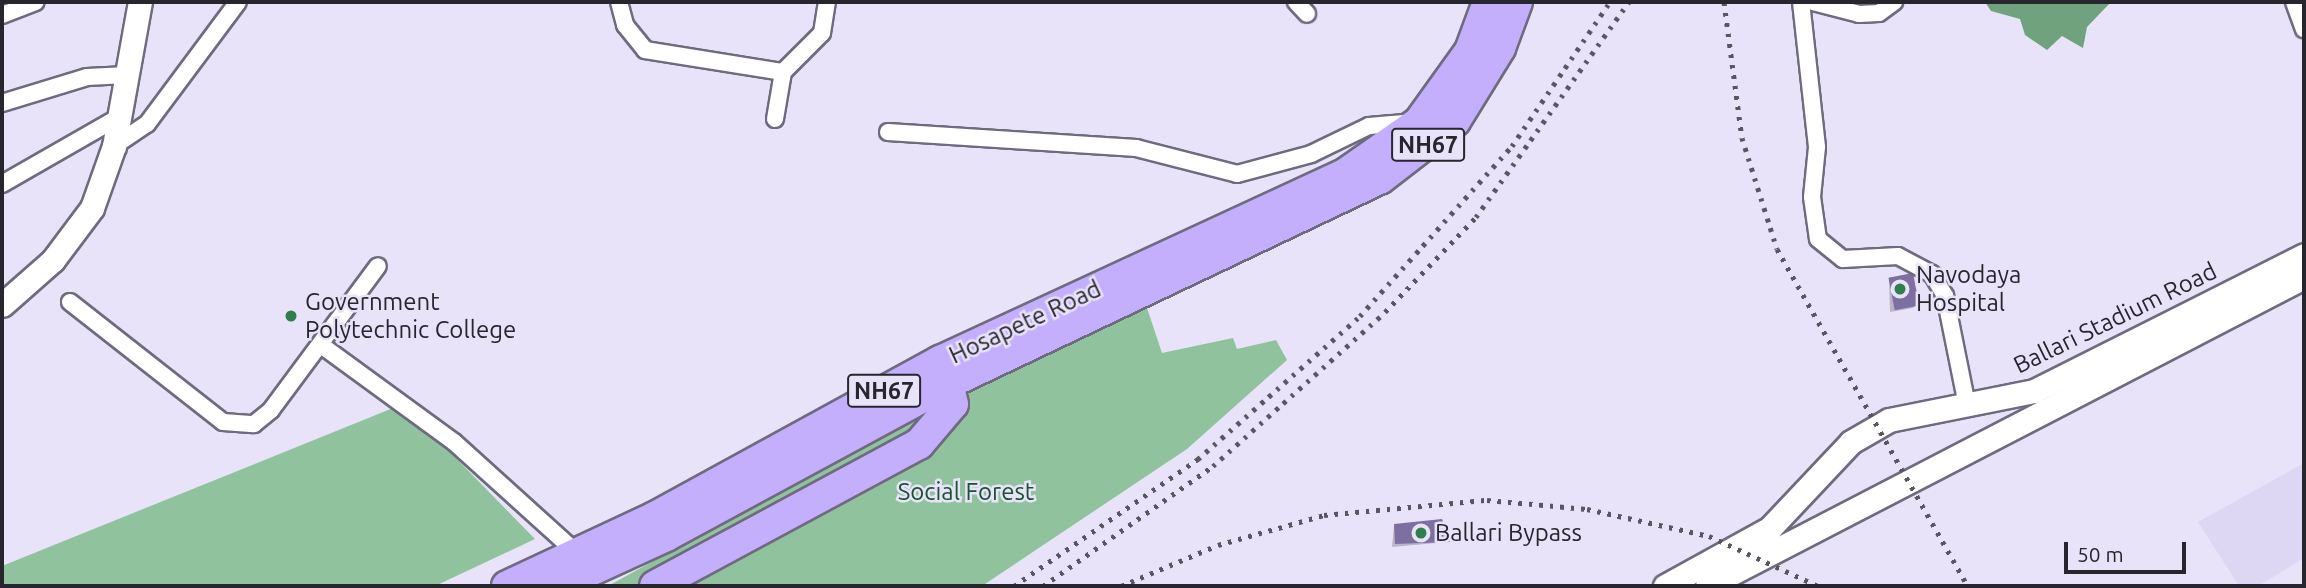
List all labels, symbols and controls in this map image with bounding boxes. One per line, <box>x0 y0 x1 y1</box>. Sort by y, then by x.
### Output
road number: NH67 <box>1390 126 1466 164</box>
street label: Ballari Stadium Road <box>2009 256 2221 380</box>
place label: Navodaya Hospital <box>1916 261 2021 317</box>
street label: Hosapete Road <box>944 274 1106 370</box>
marker: Navodaya Hospital <box>1890 279 1910 299</box>
place label: Government Polytechnic College <box>305 288 516 344</box>
marker: Government Polytechnic College <box>283 308 299 324</box>
road number: NH67 <box>846 372 922 410</box>
park label: Social Forest <box>898 478 1034 506</box>
place label: Ballari Bypass <box>1435 519 1582 547</box>
marker: Ballari Bypass <box>1413 525 1429 541</box>
scale bar <box>2068 528 2190 572</box>
text: 50 m <box>2077 542 2124 566</box>

